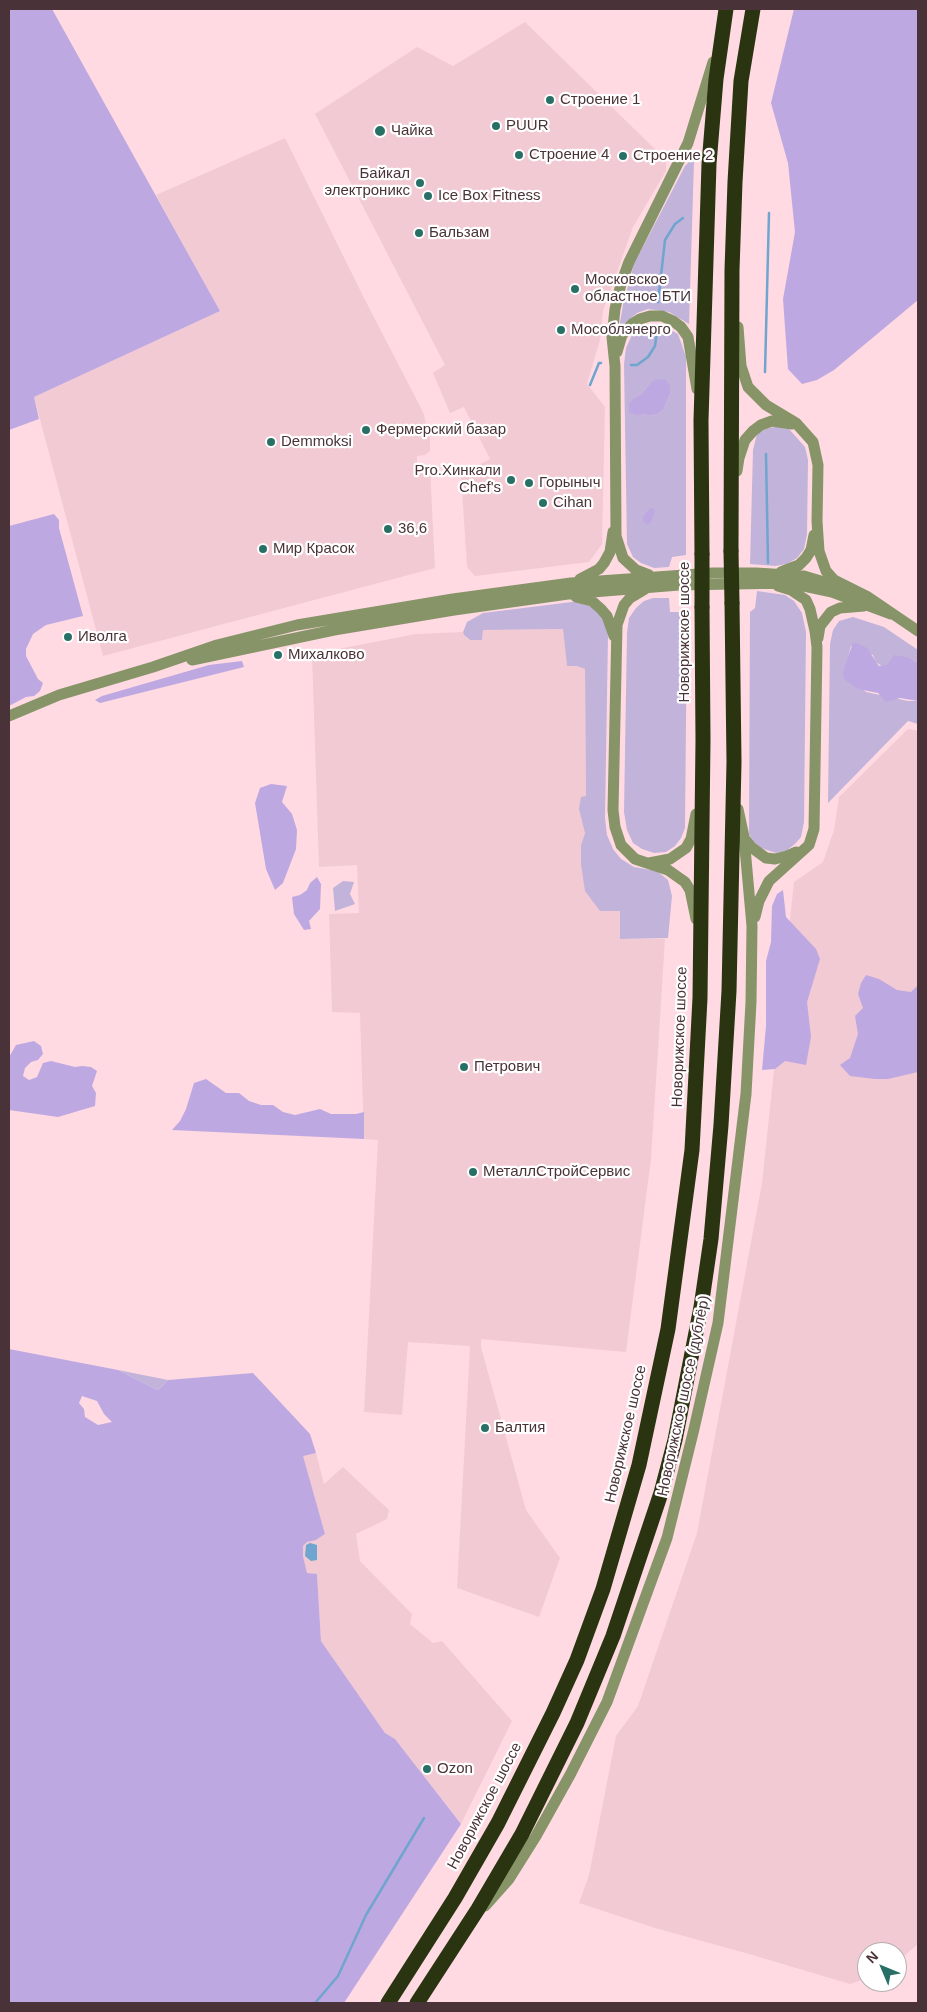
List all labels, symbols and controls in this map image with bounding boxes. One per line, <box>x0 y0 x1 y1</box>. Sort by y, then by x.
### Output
place label: Строение 1 <box>560 91 640 109</box>
marker: Строение 1 <box>544 94 556 106</box>
place label: PUUR <box>506 117 549 135</box>
marker: PUUR <box>490 120 502 132</box>
place label: Чайка <box>391 122 433 140</box>
marker: Чайка <box>373 124 387 138</box>
place label: Строение 4 <box>529 146 609 164</box>
place label: Строение 2 <box>633 147 713 165</box>
marker: Строение 4 <box>513 149 525 161</box>
marker: Строение 2 <box>617 150 629 162</box>
place label: Байкал электроникс <box>324 165 410 200</box>
marker: Байкал электроникс <box>414 177 426 189</box>
place label: Ice Box Fitness <box>438 187 541 205</box>
marker: Ice Box Fitness <box>422 190 434 202</box>
place label: Бальзам <box>429 224 489 242</box>
marker: Бальзам <box>413 227 425 239</box>
place label: Московское областное БТИ <box>585 271 691 306</box>
marker: Московское областное БТИ <box>569 283 581 295</box>
place label: Мособлэнерго <box>571 321 671 339</box>
marker: Мособлэнерго <box>555 324 567 336</box>
place label: Фермерский базар <box>376 421 506 439</box>
marker: Фермерский базар <box>360 424 372 436</box>
place label: Demmoksi <box>281 433 352 451</box>
marker: Demmoksi <box>265 436 277 448</box>
place label: Pro.Хинкали Chef's <box>414 462 501 497</box>
marker: Pro.Хинкали Chef's <box>505 474 517 486</box>
place label: Горыныч <box>539 474 600 492</box>
marker: Горыныч <box>523 477 535 489</box>
place label: Cihan <box>553 494 592 512</box>
marker: Cihan <box>537 497 549 509</box>
place label: 36,6 <box>398 520 427 538</box>
marker: 36,6 <box>382 523 394 535</box>
place label: Мир Красок <box>273 540 354 558</box>
marker: Мир Красок <box>257 543 269 555</box>
street label: Новорижское шоссе <box>676 562 694 702</box>
place label: Иволга <box>78 628 127 646</box>
marker: Иволга <box>62 631 74 643</box>
place label: Михалково <box>288 646 365 664</box>
marker: Михалково <box>272 649 284 661</box>
street label: Новорижское шоссе <box>669 966 691 1108</box>
place label: Петрович <box>474 1058 540 1076</box>
marker: Петрович <box>458 1061 470 1073</box>
place label: МеталлСтройСервис <box>483 1163 630 1181</box>
marker: МеталлСтройСервис <box>467 1166 479 1178</box>
street label: Новорижское шоссе (дублёр) <box>654 1294 714 1498</box>
street label: Новорижское шоссе <box>601 1363 651 1505</box>
place label: Балтия <box>495 1419 545 1437</box>
marker: Балтия <box>479 1422 491 1434</box>
street label: Новорижское шоссе <box>444 1740 526 1872</box>
place label: Ozon <box>437 1760 473 1778</box>
marker: Ozon <box>421 1763 433 1775</box>
north arrow <box>857 1942 907 1992</box>
text: N <box>863 1948 881 1966</box>

